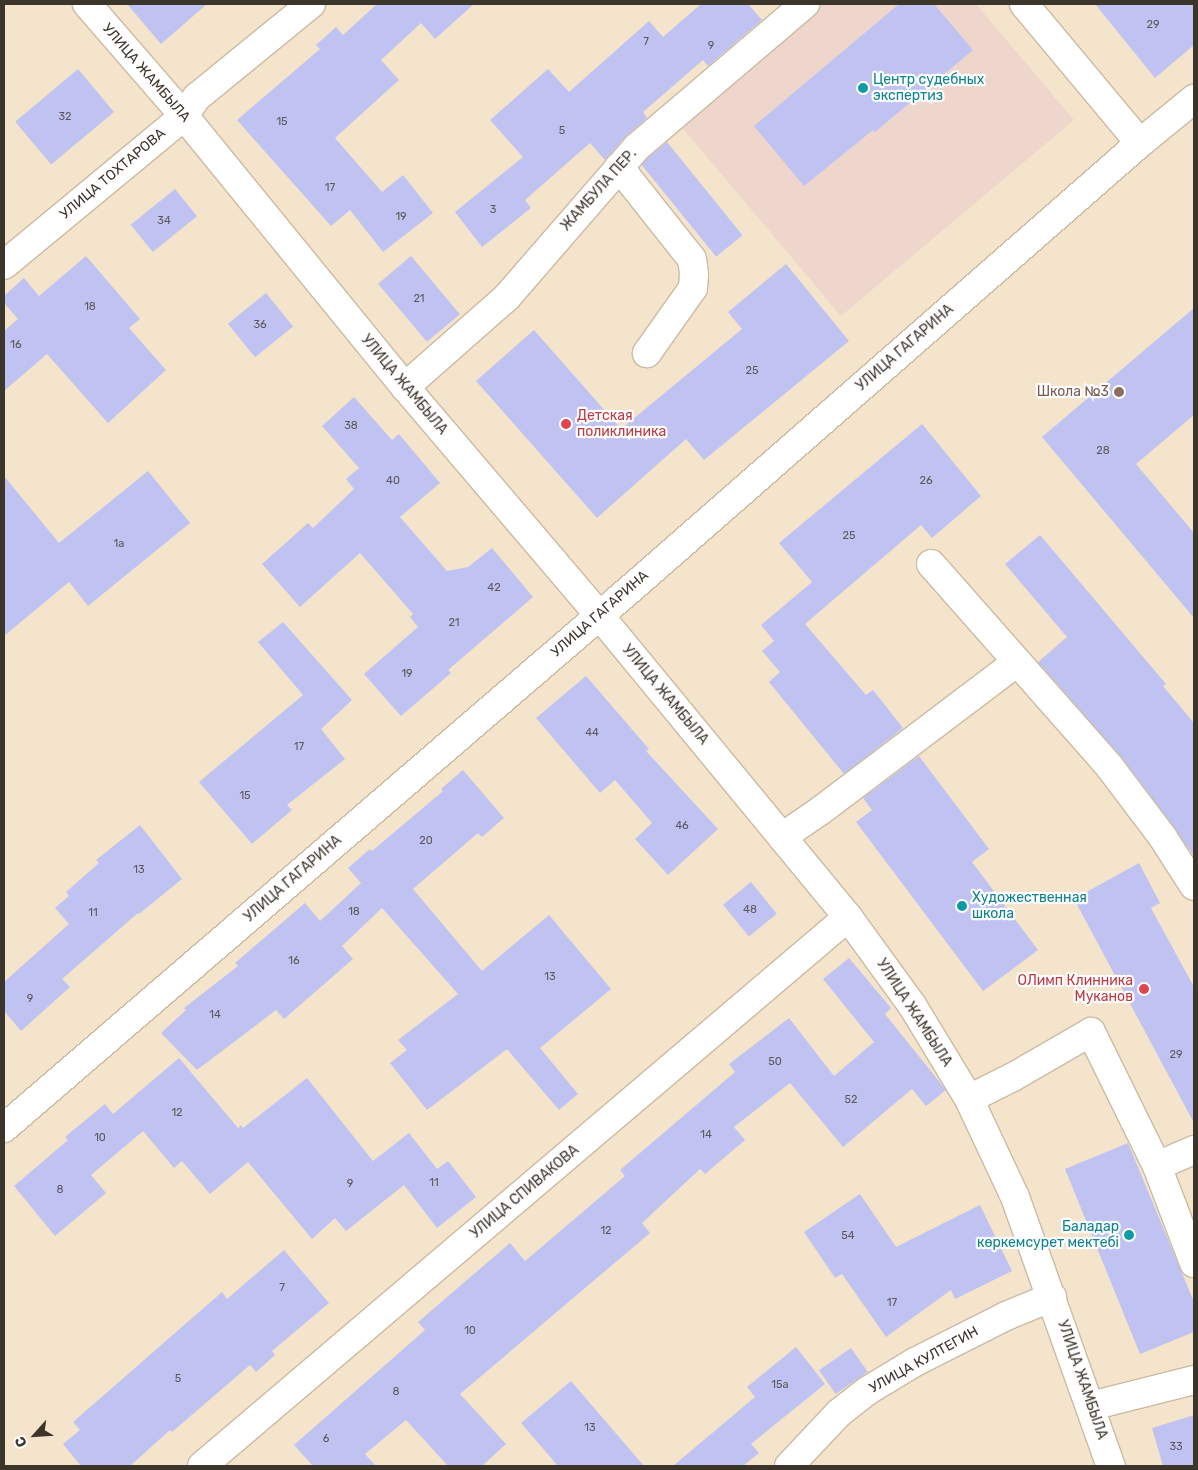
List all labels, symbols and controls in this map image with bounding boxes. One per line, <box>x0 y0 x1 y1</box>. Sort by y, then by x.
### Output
house number: 29 <box>1147 18 1159 32</box>
street label: УЛИЦА ЖАМБЫЛА <box>99 20 193 126</box>
house number: 7 <box>643 35 649 49</box>
house number: 9 <box>708 39 714 53</box>
place label: Центр судебных экспертиз <box>873 72 984 104</box>
marker: Центр судебных экспертиз <box>857 82 869 94</box>
house number: 32 <box>58 110 72 124</box>
house number: 15 <box>276 115 288 129</box>
house number: 5 <box>559 124 565 138</box>
street label: УЛИЦА ТОХТАРОВА <box>57 125 169 223</box>
street label: ЖАМБУЛА ПЕР. <box>558 145 640 235</box>
house number: 17 <box>325 181 335 195</box>
house number: 3 <box>490 203 496 217</box>
house number: 19 <box>395 210 407 224</box>
house number: 34 <box>157 214 171 228</box>
house number: 21 <box>413 292 425 306</box>
house number: 18 <box>84 300 96 314</box>
street label: УЛИЦА ГАГАРИНА <box>853 301 957 395</box>
house number: 36 <box>253 318 267 332</box>
street label: УЛИЦА ЖАМБЫЛА <box>357 332 451 438</box>
house number: 16 <box>10 338 22 352</box>
house number: 25 <box>746 364 758 378</box>
place label: Школа №3 <box>1037 384 1109 400</box>
marker: Школа №3 <box>1113 386 1125 398</box>
place label: Детская поликлиника <box>577 408 666 441</box>
marker: Детская поликлиника <box>559 417 573 431</box>
house number: 38 <box>344 419 358 433</box>
house number: 28 <box>1096 444 1110 458</box>
house number: 40 <box>386 474 400 488</box>
house number: 26 <box>919 474 933 488</box>
house number: 25 <box>843 529 855 543</box>
house number: 1а <box>114 537 124 551</box>
street label: УЛИЦА ГАГАРИНА <box>548 567 652 661</box>
house number: 42 <box>487 581 501 595</box>
house number: 21 <box>448 616 460 630</box>
street label: УЛИЦА ЖАМБЫЛА <box>618 642 712 748</box>
house number: 19 <box>401 667 413 681</box>
house number: 44 <box>585 726 599 740</box>
house number: 17 <box>294 740 304 754</box>
house number: 15 <box>239 789 251 803</box>
house number: 46 <box>675 819 689 833</box>
street label: УЛИЦА ГАГАРИНА <box>241 832 345 926</box>
house number: 20 <box>419 834 433 848</box>
house number: 13 <box>133 863 145 877</box>
place label: Художественная школа <box>972 890 1087 922</box>
marker: Художественная школа <box>956 900 968 912</box>
house number: 48 <box>743 903 757 917</box>
house number: 18 <box>348 905 360 919</box>
house number: 11 <box>88 906 98 920</box>
house number: 16 <box>288 954 300 968</box>
street label: УЛИЦА ЖАМБЫЛА <box>873 956 955 1070</box>
house number: 13 <box>544 970 556 984</box>
place label: ОЛимп Клинника Муканов <box>1018 973 1133 1006</box>
marker: ОЛимп Клинника Муканов <box>1137 982 1151 996</box>
house number: 9 <box>27 992 33 1006</box>
house number: 14 <box>209 1008 221 1022</box>
house number: 29 <box>1170 1048 1182 1062</box>
house number: 50 <box>768 1055 782 1069</box>
house number: 52 <box>845 1093 857 1107</box>
house number: 12 <box>171 1106 183 1120</box>
house number: 14 <box>700 1128 712 1142</box>
house number: 10 <box>94 1131 106 1145</box>
street label: УЛИЦА СПИВАКОВА <box>467 1142 583 1242</box>
house number: 11 <box>429 1176 439 1190</box>
house number: 9 <box>347 1177 353 1191</box>
house number: 8 <box>57 1183 63 1197</box>
place label: Баладар көркемсурет мектебі <box>977 1219 1119 1252</box>
house number: 12 <box>600 1224 612 1238</box>
house number: 54 <box>841 1229 855 1243</box>
marker: Баладар көркемсурет мектебі <box>1123 1229 1135 1241</box>
house number: 7 <box>279 1281 285 1295</box>
house number: 17 <box>887 1296 897 1310</box>
street label: УЛИЦА ЖАМБЫЛА <box>1054 1318 1110 1442</box>
street label: УЛИЦА КУЛТЕГИН <box>867 1323 981 1397</box>
house number: 10 <box>464 1324 476 1338</box>
house number: 5 <box>175 1372 181 1386</box>
house number: 15а <box>771 1378 789 1392</box>
house number: 8 <box>393 1385 399 1399</box>
north arrow <box>10 1410 60 1460</box>
house number: 13 <box>584 1421 596 1435</box>
house number: 6 <box>323 1432 329 1446</box>
text: С <box>11 1434 31 1450</box>
house number: 33 <box>1169 1440 1183 1454</box>

